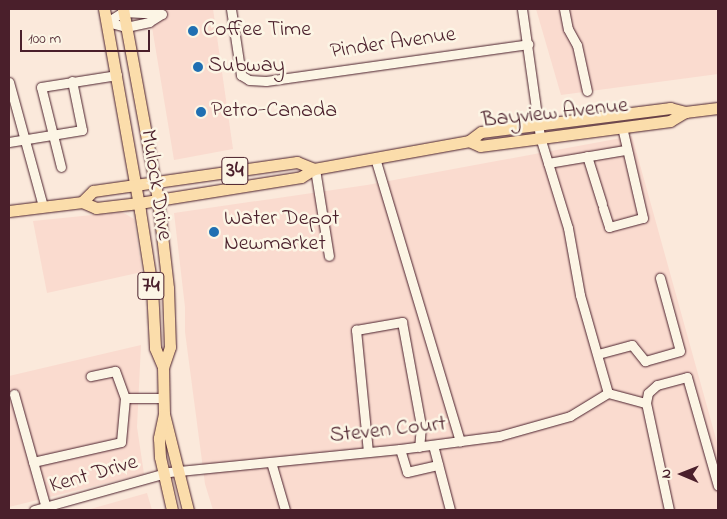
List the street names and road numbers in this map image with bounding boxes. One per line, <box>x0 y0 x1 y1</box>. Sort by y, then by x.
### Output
street label: Pinder Avenue <box>329 22 457 66</box>
street label: Bayview Avenue <box>481 93 629 135</box>
street label: Mulock Drive <box>133 128 177 242</box>
road number: 34 <box>221 153 249 190</box>
road number: 74 <box>137 268 165 304</box>
street label: Steven Court <box>328 412 448 450</box>
street label: Kent Drive <box>47 450 141 500</box>

